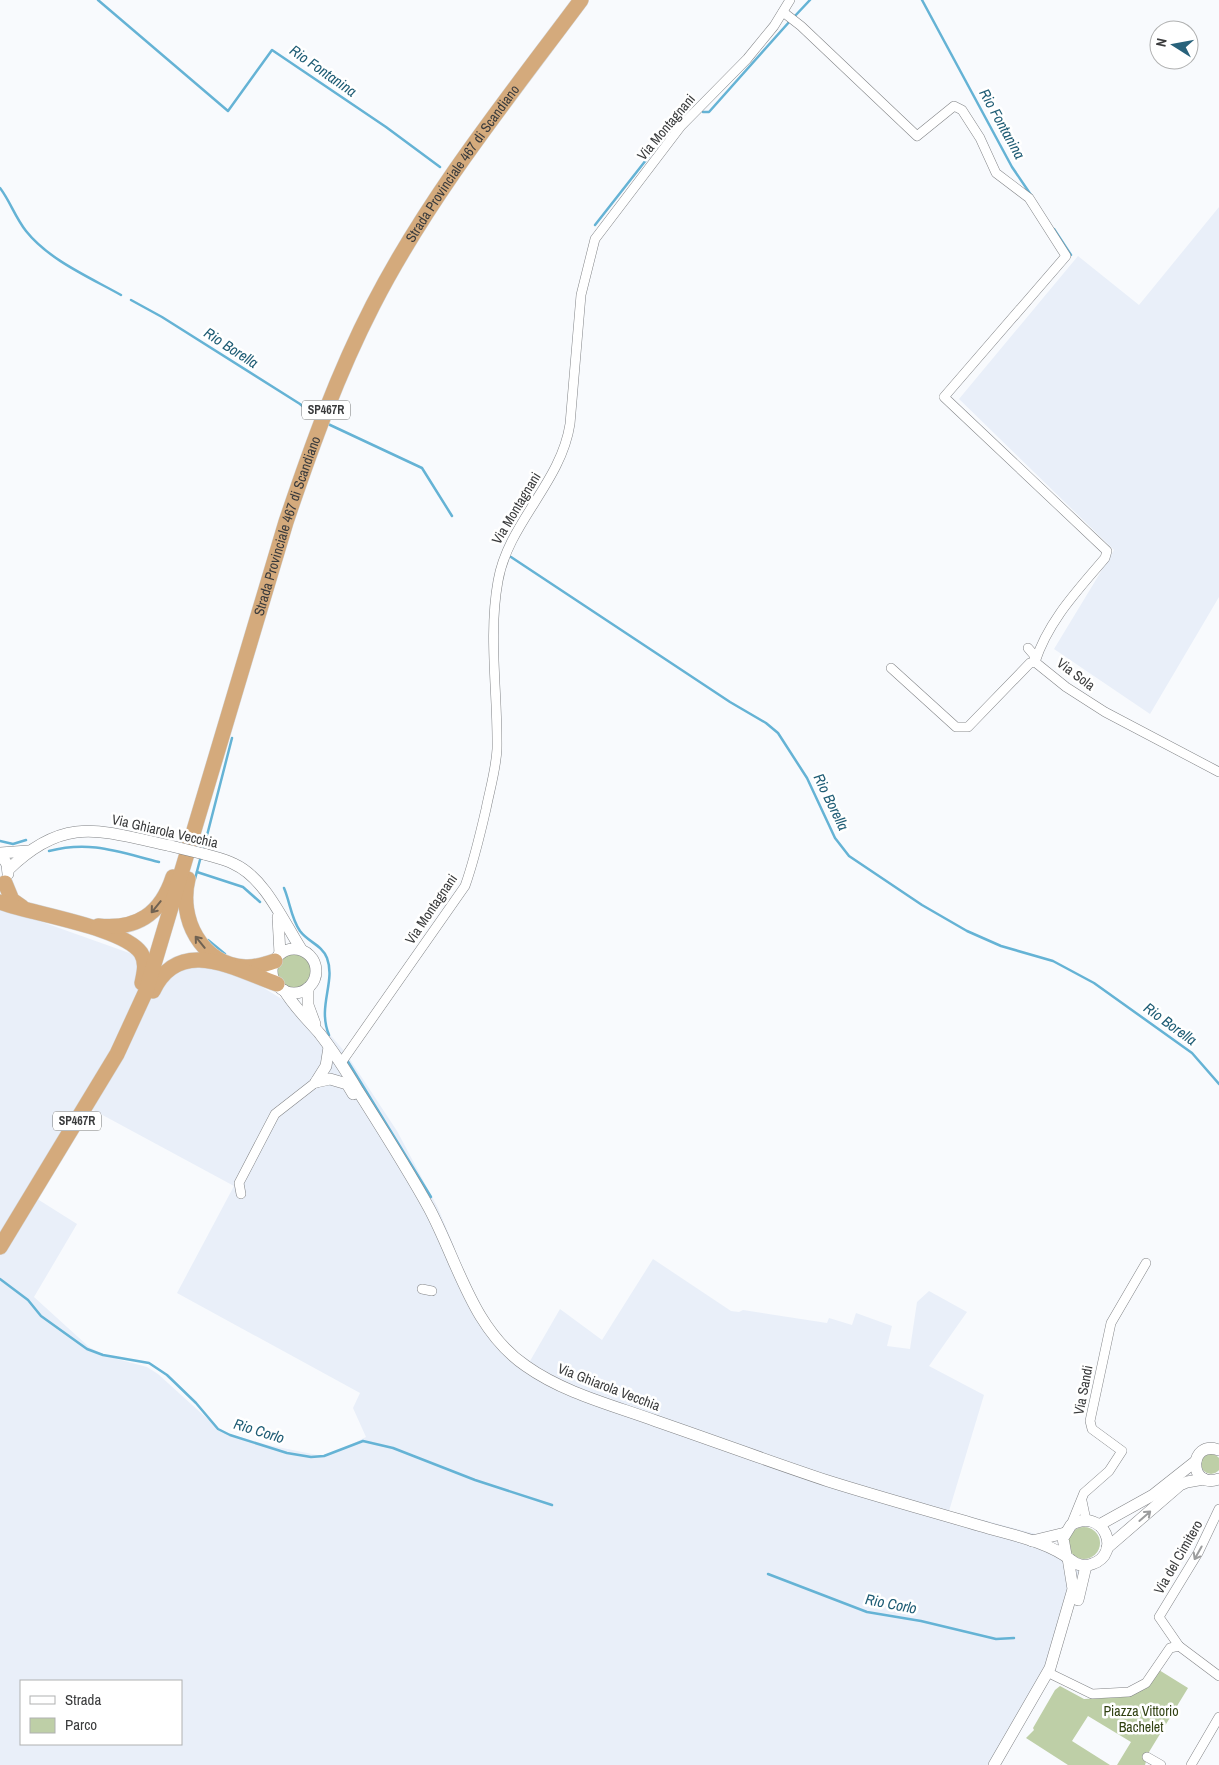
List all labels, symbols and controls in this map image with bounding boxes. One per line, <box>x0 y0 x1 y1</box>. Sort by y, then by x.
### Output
north arrow <box>1149 20 1199 70</box>
text: N <box>1152 37 1171 48</box>
water label: Rio Fontanina <box>286 40 361 102</box>
street label: Strada Provinciale 467 di Scandiano <box>401 81 523 246</box>
water label: Rio Fontanina <box>974 85 1030 163</box>
street label: Via Montagnani <box>633 90 699 164</box>
water label: Rio Borella <box>200 322 263 373</box>
road number: SP467R <box>302 400 350 420</box>
street label: Strada Provinciale 467 di Scandiano <box>249 434 324 618</box>
street label: Via Montagnani <box>487 469 545 547</box>
street label: Via Sola <box>1053 654 1099 695</box>
water label: Rio Borella <box>809 770 854 834</box>
street label: Via Ghiarola Vecchia <box>110 810 220 852</box>
street label: Via Montagnani <box>401 870 461 948</box>
one-way arrow <box>151 900 162 913</box>
one-way arrow <box>195 936 206 949</box>
water label: Rio Borella <box>1140 997 1201 1050</box>
road number: SP467R <box>53 1112 101 1130</box>
street label: Via Ghiarola Vecchia <box>555 1359 663 1415</box>
street label: Via Sandi <box>1069 1364 1097 1416</box>
water label: Rio Corlo <box>231 1413 287 1448</box>
one-way arrow <box>1138 1510 1151 1522</box>
street label: Via del Cimitero <box>1150 1517 1206 1597</box>
one-way arrow <box>1192 1546 1202 1560</box>
water label: Rio Corlo <box>864 1588 919 1619</box>
legend <box>20 1680 182 1745</box>
text: Strada <box>65 1689 101 1710</box>
park label: Piazza Vittorio Bachelet <box>1103 1702 1179 1736</box>
text: Parco <box>65 1714 97 1735</box>

